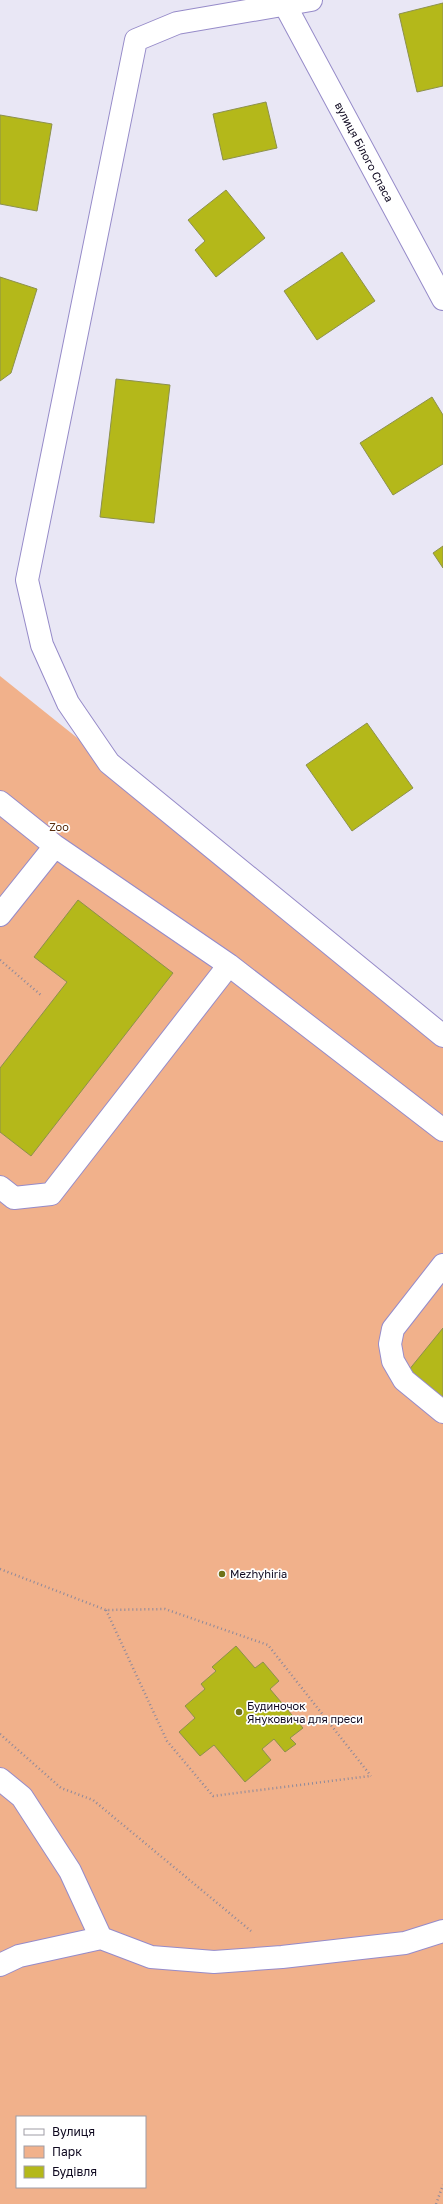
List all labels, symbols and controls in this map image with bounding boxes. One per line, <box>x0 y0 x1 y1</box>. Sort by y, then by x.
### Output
street label: вулиця Білого Спаса <box>333 100 396 204</box>
park label: Zoo <box>49 820 69 833</box>
place label: Mezhyhiria <box>230 1567 287 1580</box>
marker: Mezhyhiria <box>217 1569 227 1579</box>
place label: Будиночок Януковича для преси <box>247 1699 363 1725</box>
marker: Будиночок Януковича для преси <box>234 1707 244 1717</box>
legend <box>16 2116 146 2188</box>
text: Вулиця <box>52 2124 95 2139</box>
text: Парк <box>52 2144 82 2159</box>
text: Будівля <box>52 2164 97 2179</box>

